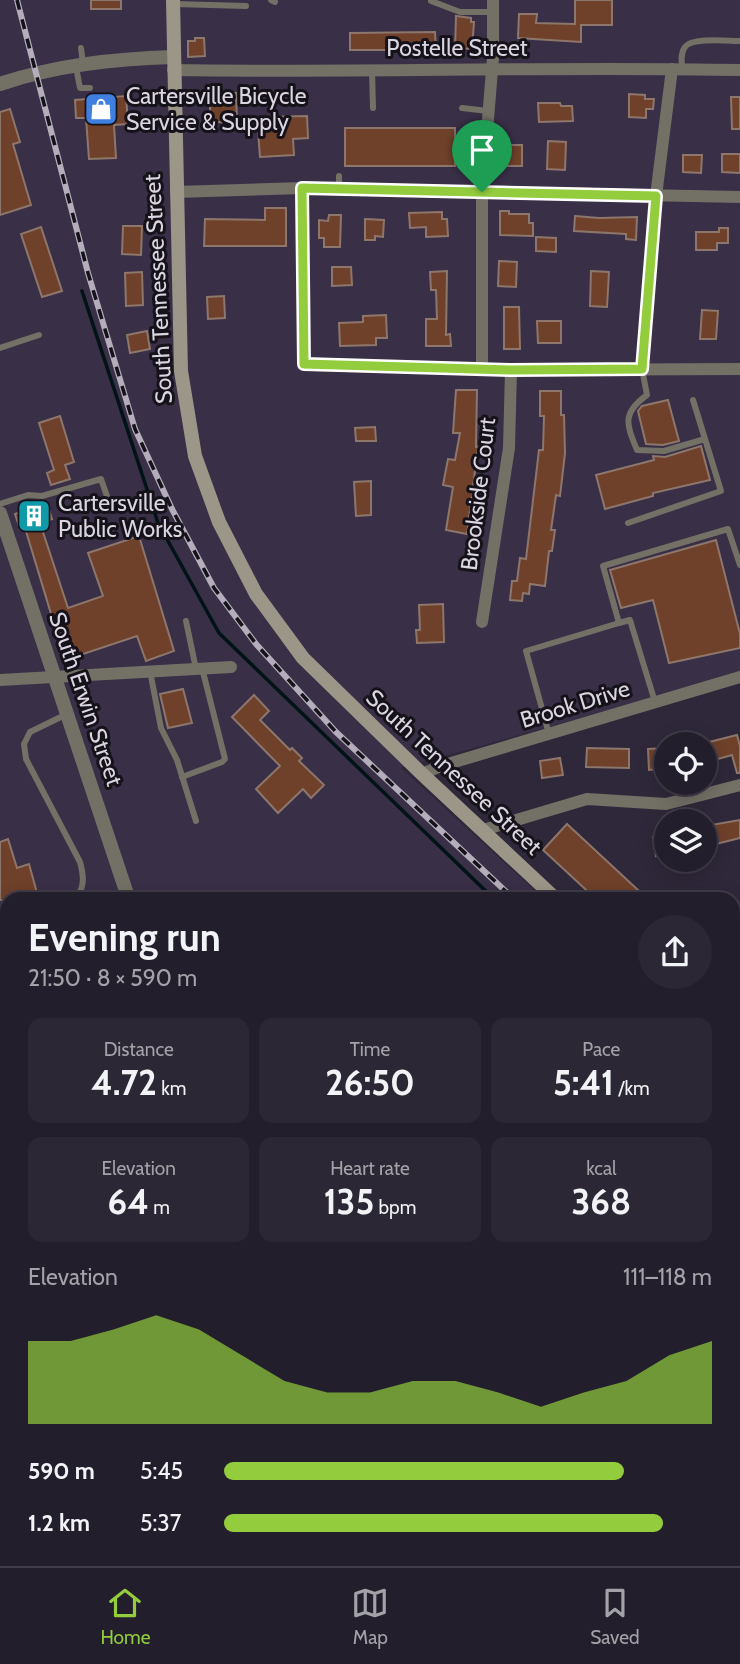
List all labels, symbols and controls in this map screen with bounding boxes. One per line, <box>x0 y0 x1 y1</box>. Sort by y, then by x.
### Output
street label: Postelle Street <box>386 34 528 62</box>
place label: Cartersville Bicycle Service & Supply <box>126 82 307 136</box>
shop icon: Cartersville Bicycle Service & Supply <box>82 90 120 128</box>
pin <box>452 120 512 192</box>
icon: arrive <box>463 131 501 169</box>
street label: South Tennessee Street <box>138 173 178 405</box>
street label: Brookside Court <box>455 416 501 572</box>
place label: Cartersville Public Works <box>58 489 182 543</box>
building icon: Cartersville Public Works <box>15 497 53 535</box>
street label: South Erwin Street <box>43 608 129 790</box>
street label: Brook Drive <box>517 674 633 734</box>
street label: South Tennessee Street <box>360 683 548 861</box>
map controls <box>654 732 717 872</box>
button: locate <box>654 732 717 795</box>
button: layers <box>654 809 717 872</box>
text: Evening run <box>28 914 221 961</box>
button: share <box>638 915 712 989</box>
text: 21:50 · 8 × 590 m <box>28 964 197 992</box>
text: Distance <box>104 1038 174 1061</box>
text: Time <box>350 1038 390 1061</box>
text: Pace <box>582 1038 620 1061</box>
text: 4.72 <box>91 1061 157 1104</box>
text: 26:50 <box>325 1061 415 1104</box>
text: 5:41 <box>553 1061 614 1104</box>
text: km <box>157 1077 186 1100</box>
text: /km <box>614 1077 650 1100</box>
text: Elevation <box>102 1157 176 1180</box>
text: Heart rate <box>330 1157 410 1180</box>
text: kcal <box>586 1157 616 1180</box>
text: 64 <box>107 1180 149 1223</box>
text: 135 <box>324 1180 374 1223</box>
text: 368 <box>571 1180 631 1223</box>
text: m <box>149 1196 170 1219</box>
text: bpm <box>374 1196 416 1219</box>
text: Elevation <box>28 1263 118 1291</box>
text: 111–118 m <box>623 1263 712 1291</box>
text: 590 m <box>28 1457 95 1485</box>
text: 5:45 <box>140 1457 183 1485</box>
text: 1.2 km <box>28 1509 90 1537</box>
text: 5:37 <box>140 1509 181 1537</box>
tab: Home <box>100 1584 150 1649</box>
tab: Map <box>351 1584 389 1649</box>
tab: Saved <box>590 1584 640 1649</box>

